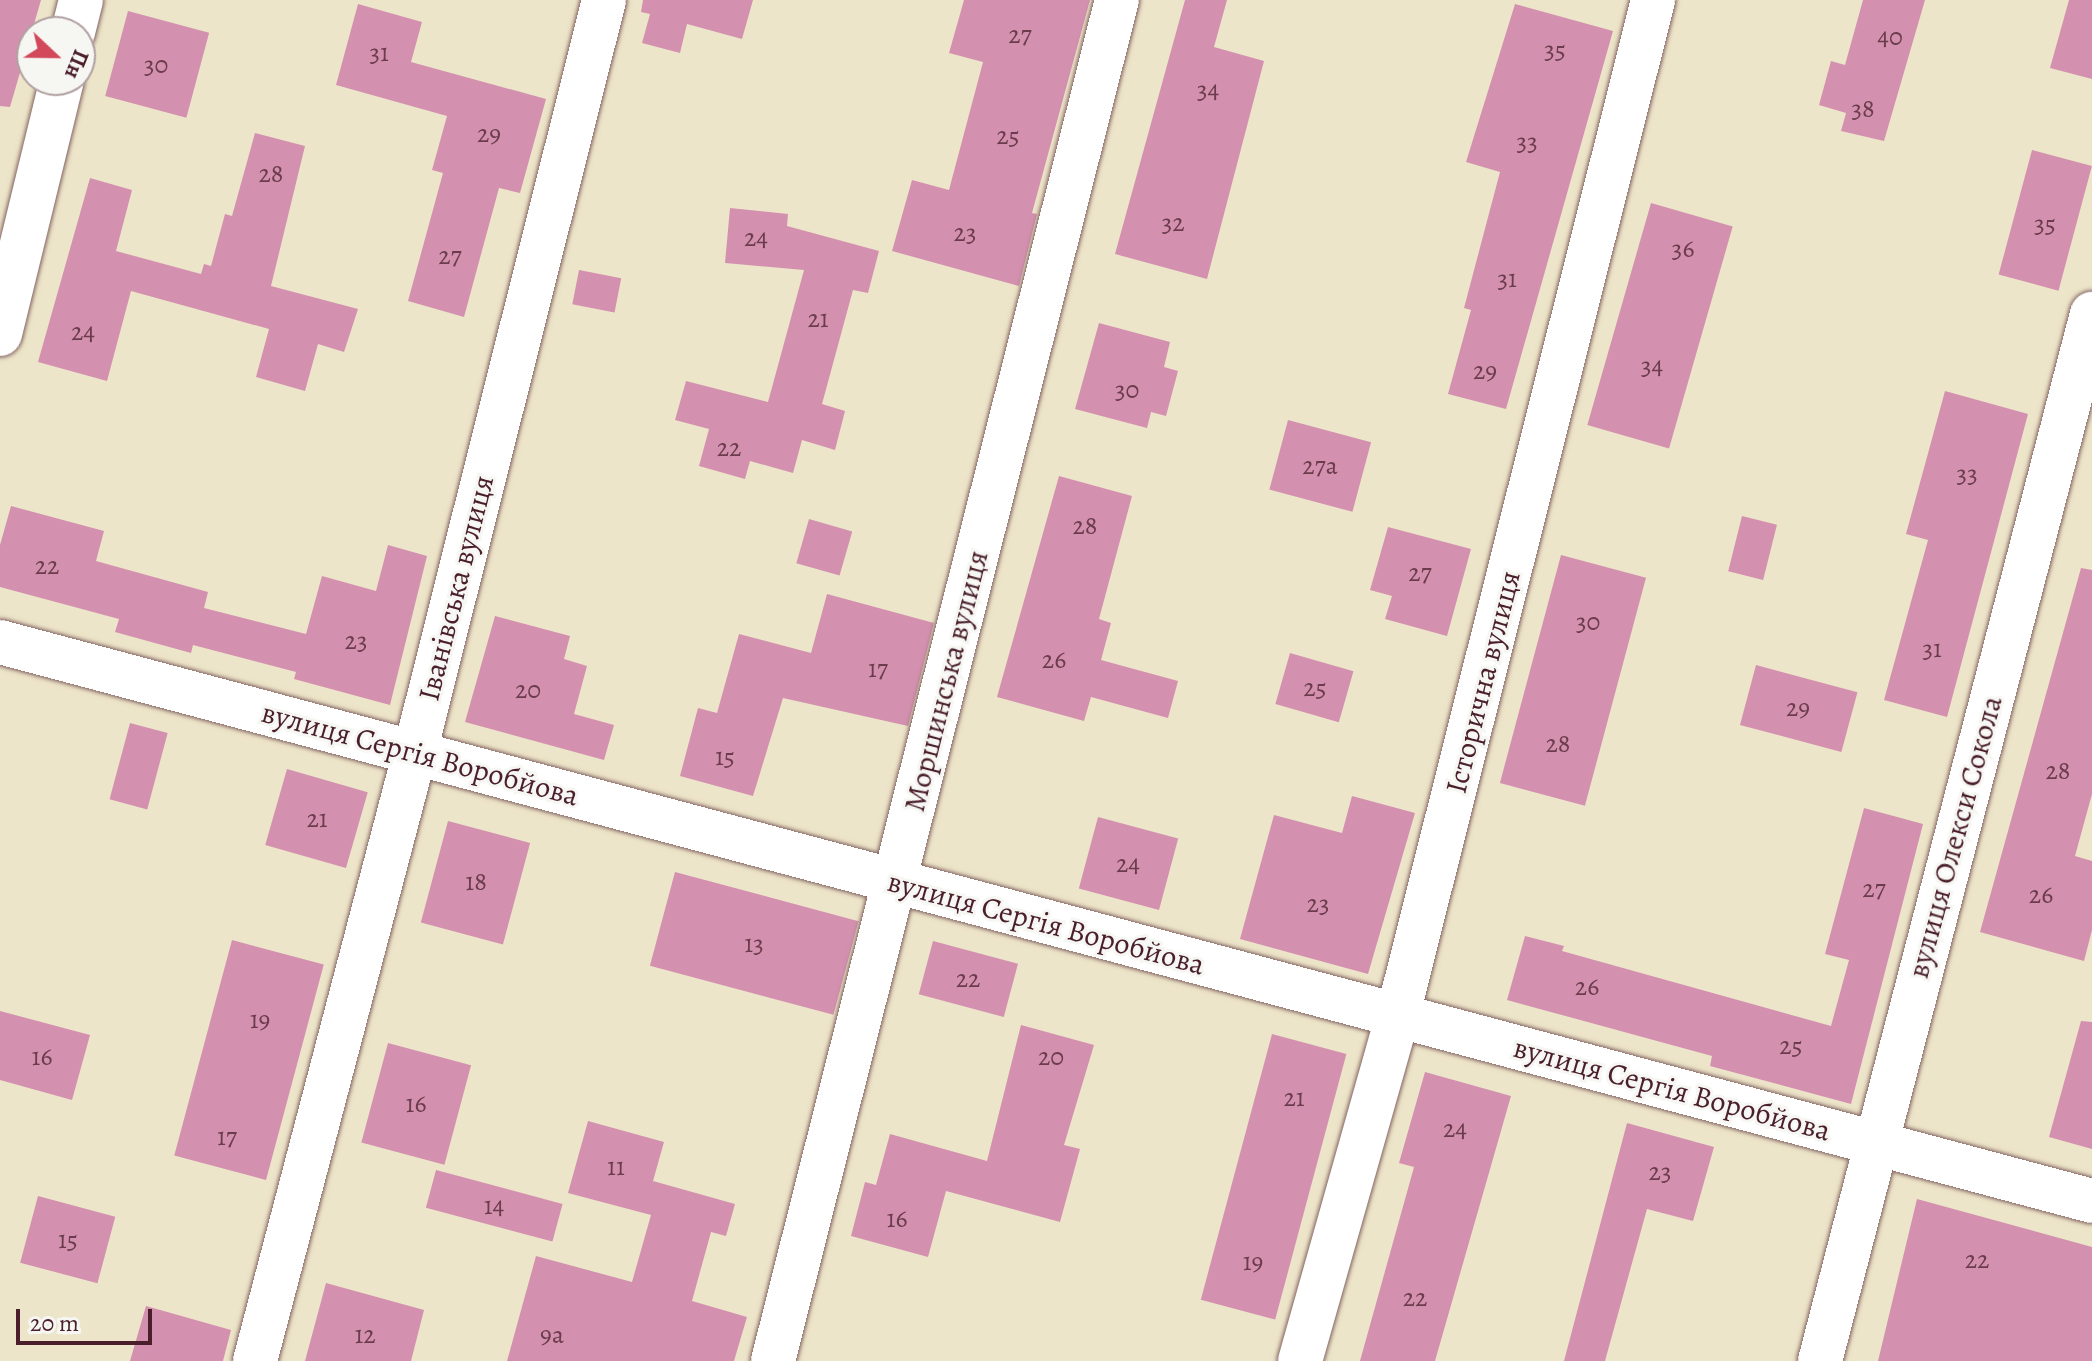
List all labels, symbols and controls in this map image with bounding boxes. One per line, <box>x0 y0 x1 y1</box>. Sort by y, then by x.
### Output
north arrow <box>16 16 96 96</box>
house number: 27 <box>1008 19 1032 51</box>
house number: 40 <box>1877 21 1903 53</box>
house number: 35 <box>1544 34 1566 66</box>
house number: 31 <box>369 37 389 69</box>
text: Пн <box>57 45 96 83</box>
house number: 30 <box>144 49 168 81</box>
house number: 34 <box>1197 74 1219 106</box>
house number: 38 <box>1851 93 1875 125</box>
house number: 29 <box>477 118 501 150</box>
house number: 25 <box>996 120 1020 152</box>
house number: 33 <box>1516 126 1538 158</box>
house number: 28 <box>259 158 283 190</box>
house number: 32 <box>1161 207 1185 239</box>
house number: 35 <box>2034 208 2056 240</box>
house number: 23 <box>953 217 977 249</box>
house number: 24 <box>744 222 768 254</box>
house number: 36 <box>1672 233 1694 265</box>
house number: 27 <box>438 240 462 272</box>
house number: 31 <box>1497 263 1517 295</box>
house number: 21 <box>807 303 829 335</box>
house number: 24 <box>71 316 95 348</box>
house number: 34 <box>1641 350 1663 382</box>
house number: 29 <box>1473 355 1497 387</box>
house number: 30 <box>1115 374 1139 406</box>
house number: 22 <box>717 432 741 464</box>
house number: 27а <box>1302 450 1338 482</box>
house number: 33 <box>1956 458 1978 490</box>
street label: Іванівська вулиця <box>411 472 501 704</box>
house number: 28 <box>1073 510 1097 542</box>
street label: Моршинська вулиця <box>896 547 996 815</box>
house number: 22 <box>35 550 59 582</box>
house number: 27 <box>1408 557 1432 589</box>
street label: Історична вулиця <box>1438 567 1528 797</box>
house number: 30 <box>1576 606 1600 638</box>
house number: 23 <box>344 625 368 657</box>
house number: 31 <box>1922 633 1942 665</box>
house number: 26 <box>1042 644 1066 676</box>
house number: 17 <box>868 653 888 685</box>
house number: 25 <box>1303 672 1327 704</box>
house number: 20 <box>515 674 541 706</box>
house number: 29 <box>1786 692 1810 724</box>
street label: вулиця Олекси Сокола <box>1900 692 2010 982</box>
street label: вулиця Сергія Воробйова <box>257 694 583 814</box>
house number: 28 <box>1546 728 1570 760</box>
house number: 15 <box>715 741 735 773</box>
house number: 28 <box>2046 755 2070 787</box>
house number: 21 <box>306 803 328 835</box>
house number: 24 <box>1116 848 1140 880</box>
street label: вулиця Сергія Воробйова <box>883 863 1209 983</box>
house number: 18 <box>465 866 487 898</box>
house number: 27 <box>1862 873 1886 905</box>
house number: 26 <box>2029 879 2053 911</box>
house number: 23 <box>1306 888 1330 920</box>
house number: 13 <box>744 928 764 960</box>
house number: 22 <box>956 963 980 995</box>
house number: 26 <box>1575 971 1599 1003</box>
house number: 19 <box>250 1004 270 1036</box>
street label: вулиця Сергія Воробйова <box>1509 1029 1835 1149</box>
house number: 25 <box>1779 1030 1803 1062</box>
house number: 16 <box>32 1041 52 1073</box>
house number: 20 <box>1038 1041 1064 1073</box>
house number: 21 <box>1283 1082 1305 1114</box>
house number: 16 <box>406 1088 426 1120</box>
house number: 24 <box>1443 1113 1467 1145</box>
house number: 17 <box>217 1121 237 1153</box>
house number: 11 <box>607 1151 625 1183</box>
house number: 23 <box>1648 1156 1672 1188</box>
house number: 14 <box>484 1190 504 1222</box>
house number: 16 <box>887 1203 907 1235</box>
house number: 15 <box>58 1224 78 1256</box>
house number: 22 <box>1965 1244 1989 1276</box>
house number: 19 <box>1243 1246 1263 1278</box>
house number: 22 <box>1403 1282 1427 1314</box>
scale bar <box>20 1293 156 1343</box>
text: 20 m <box>30 1307 79 1339</box>
house number: 12 <box>354 1319 376 1351</box>
house number: 9а <box>540 1319 564 1351</box>

